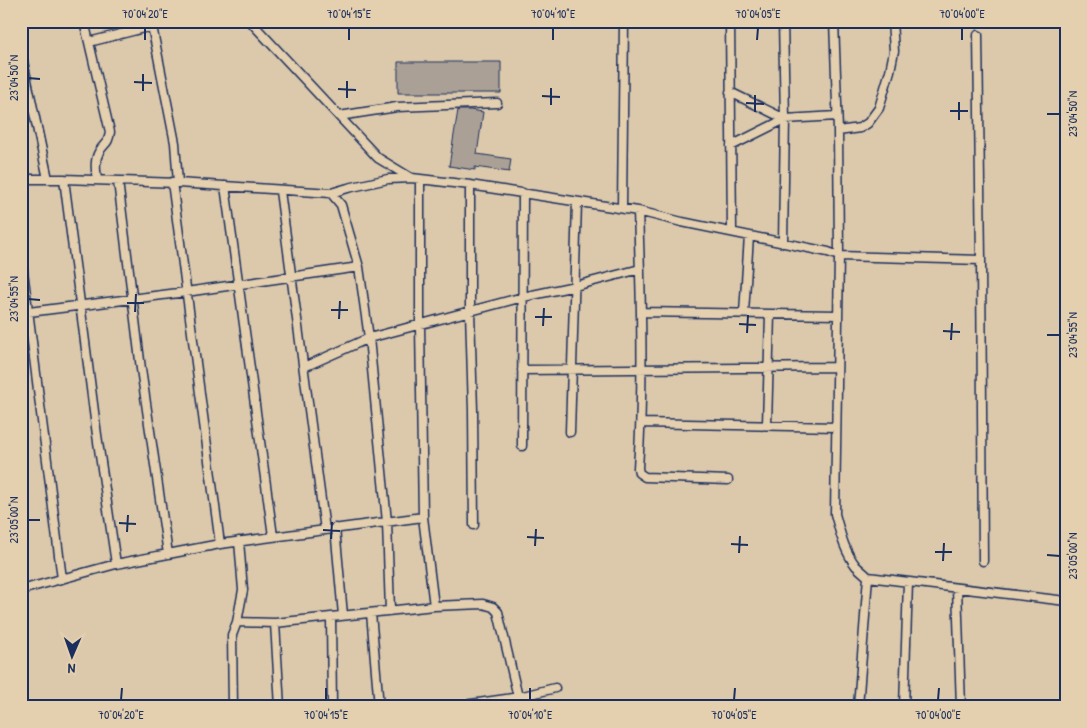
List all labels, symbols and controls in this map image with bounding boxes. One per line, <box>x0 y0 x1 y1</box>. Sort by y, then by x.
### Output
text: 70°04'20"E <box>122 5 169 22</box>
text: 70°04'15"E <box>327 5 372 22</box>
text: 70°04'10"E <box>531 5 576 22</box>
text: 70°04'05"E <box>735 5 781 22</box>
text: 70°04'00"E <box>939 5 986 22</box>
text: 23°04'50"N <box>5 55 22 101</box>
text: 23°04'50"N <box>1064 91 1081 137</box>
text: 23°04'55"N <box>5 276 22 322</box>
text: 23°04'55"N <box>1064 312 1081 358</box>
text: 23°05'00"N <box>5 497 22 543</box>
text: 23°05'00"N <box>1064 533 1081 579</box>
north arrow <box>48 630 98 680</box>
text: N <box>67 660 76 679</box>
text: 70°04'20"E <box>98 706 145 723</box>
text: 70°04'15"E <box>304 706 349 723</box>
text: 70°04'10"E <box>508 706 553 723</box>
text: 70°04'05"E <box>711 706 757 723</box>
text: 70°04'00"E <box>915 706 962 723</box>

